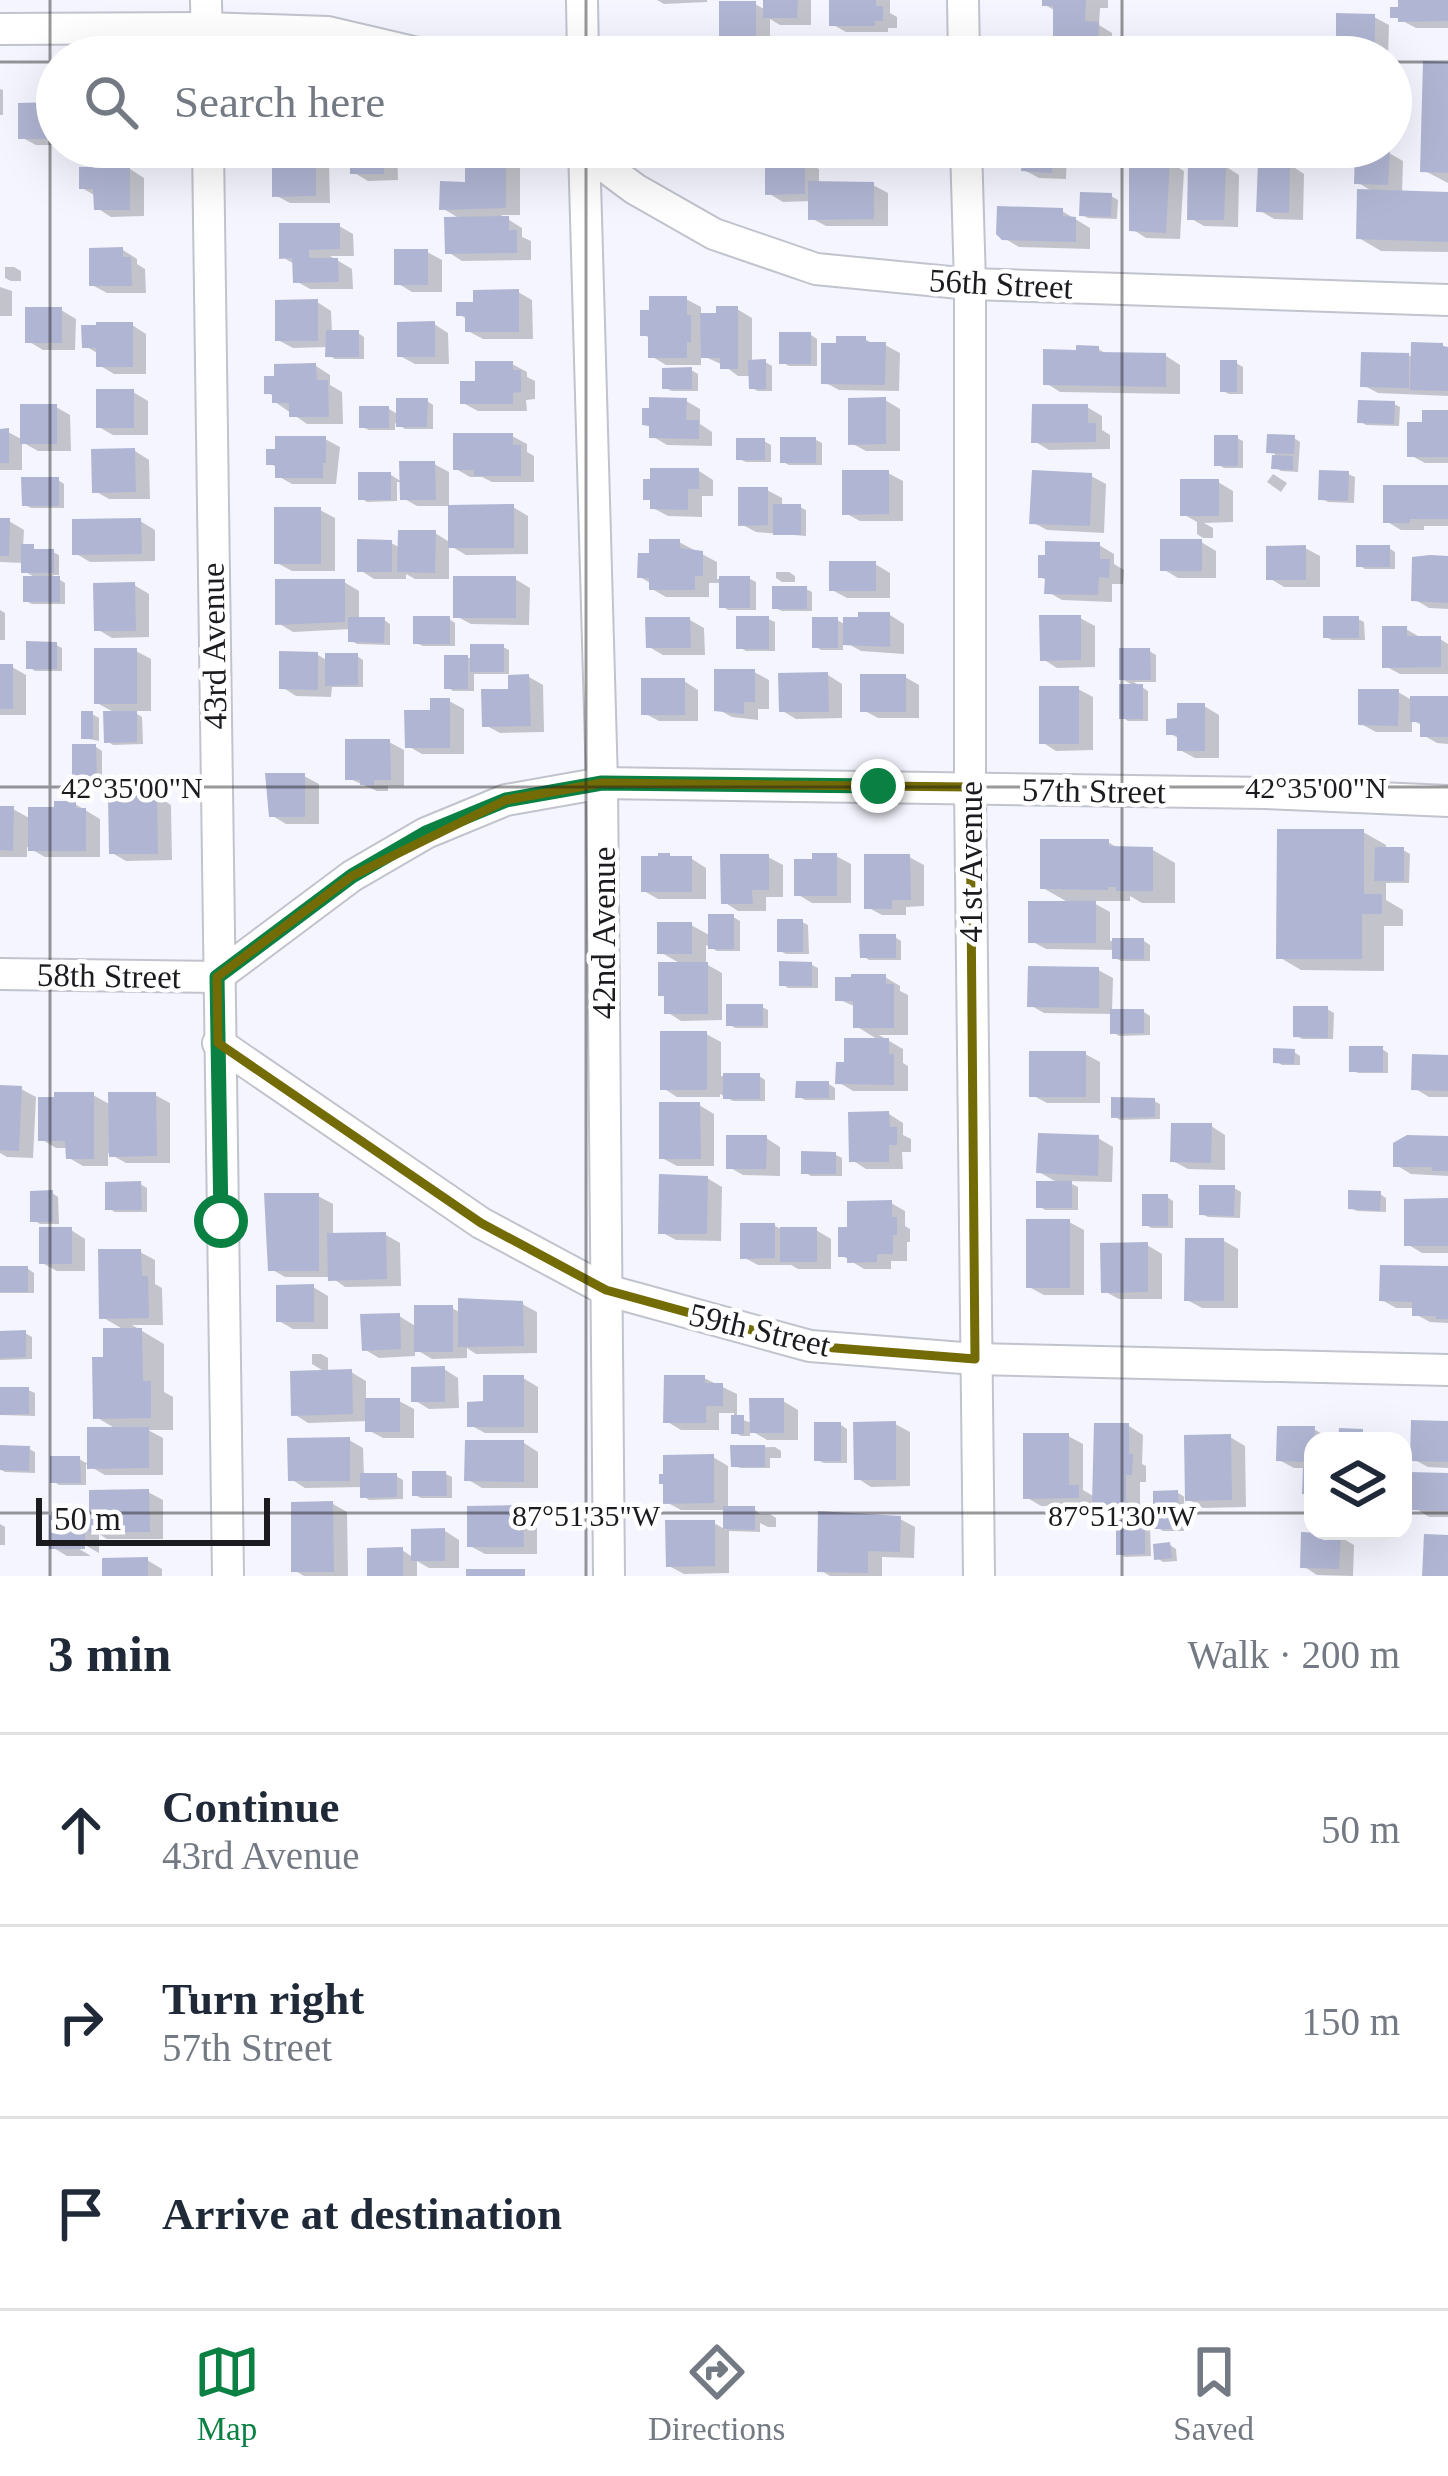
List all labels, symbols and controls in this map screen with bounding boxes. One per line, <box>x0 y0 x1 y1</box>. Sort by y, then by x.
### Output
search box <box>36 36 1412 168</box>
icon: search <box>78 69 144 135</box>
text: Search here <box>174 77 385 127</box>
street label: 56th Street <box>928 262 1074 306</box>
street label: 43rd Avenue <box>195 562 233 730</box>
route end <box>851 759 905 813</box>
text: 42°35'00"N <box>61 771 203 804</box>
text: 42°35'00"N <box>1245 771 1387 804</box>
street label: 57th Street <box>1022 772 1166 810</box>
street label: 41st Avenue <box>953 781 989 943</box>
street label: 42nd Avenue <box>586 847 622 1019</box>
street label: 58th Street <box>37 957 181 995</box>
route start <box>194 1194 248 1248</box>
street label: 59th Street <box>686 1296 834 1364</box>
map controls <box>1304 1432 1412 1540</box>
button: layers <box>1304 1432 1412 1540</box>
scale bar <box>36 1492 270 1545</box>
text: 87°51'35"W <box>512 1499 661 1532</box>
text: 87°51'30"W <box>1048 1499 1197 1532</box>
text: 50 m <box>54 1501 121 1537</box>
text: 3 min <box>48 1626 171 1682</box>
text: Walk · 200 m <box>1188 1633 1400 1676</box>
text: Continue <box>162 1782 340 1832</box>
icon: ahead <box>48 1797 114 1863</box>
text: 50 m <box>1321 1808 1400 1851</box>
text: 43rd Avenue <box>162 1834 359 1877</box>
text: Turn right <box>162 1974 364 2024</box>
icon: right <box>48 1989 114 2055</box>
text: 150 m <box>1301 2000 1400 2043</box>
text: 57th Street <box>162 2026 332 2069</box>
icon: arrive <box>48 2181 114 2247</box>
text: Arrive at destination <box>162 2189 562 2239</box>
tab: Map <box>194 2339 260 2448</box>
tab: Directions <box>648 2339 785 2448</box>
tab: Saved <box>1173 2339 1254 2448</box>

